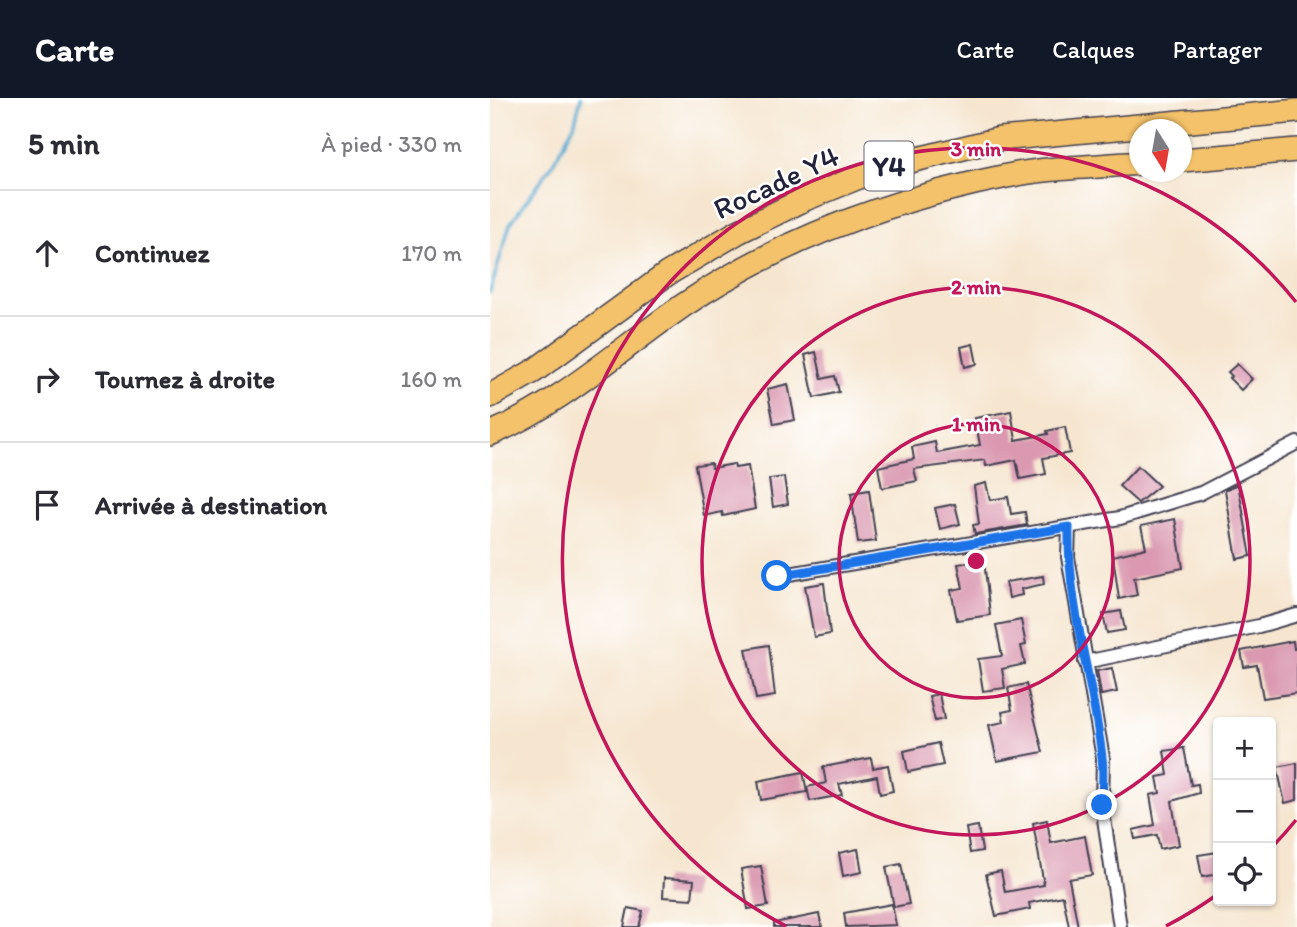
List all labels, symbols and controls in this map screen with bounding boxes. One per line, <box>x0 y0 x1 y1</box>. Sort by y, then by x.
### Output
text: Carte <box>35 30 115 69</box>
text: Carte <box>957 35 1014 64</box>
text: Calques <box>1052 35 1135 64</box>
text: Partager <box>1173 35 1262 64</box>
north arrow <box>1129 119 1192 182</box>
text: 5 min <box>28 125 99 162</box>
text: À pied · 330 m <box>321 130 462 158</box>
text: 3 min <box>951 136 1002 161</box>
street label: Rocade Y4 <box>707 137 845 227</box>
road number: Y4 <box>864 141 914 190</box>
icon: ahead <box>28 234 66 272</box>
text: Continuez <box>95 237 210 269</box>
text: 170 m <box>401 239 462 267</box>
text: 2 min <box>951 274 1002 299</box>
icon: right <box>28 360 66 398</box>
text: Tournez à droite <box>95 363 275 395</box>
text: 160 m <box>400 365 462 393</box>
text: 1 min <box>952 411 1001 436</box>
icon: arrive <box>28 486 66 524</box>
text: Arrivée à destination <box>95 489 327 521</box>
centre of rings <box>964 549 988 573</box>
route start <box>761 560 792 591</box>
map controls <box>1213 717 1276 906</box>
button: + <box>1213 717 1276 780</box>
button: − <box>1213 780 1276 843</box>
route end <box>1086 789 1117 820</box>
button: locate <box>1213 843 1276 906</box>

